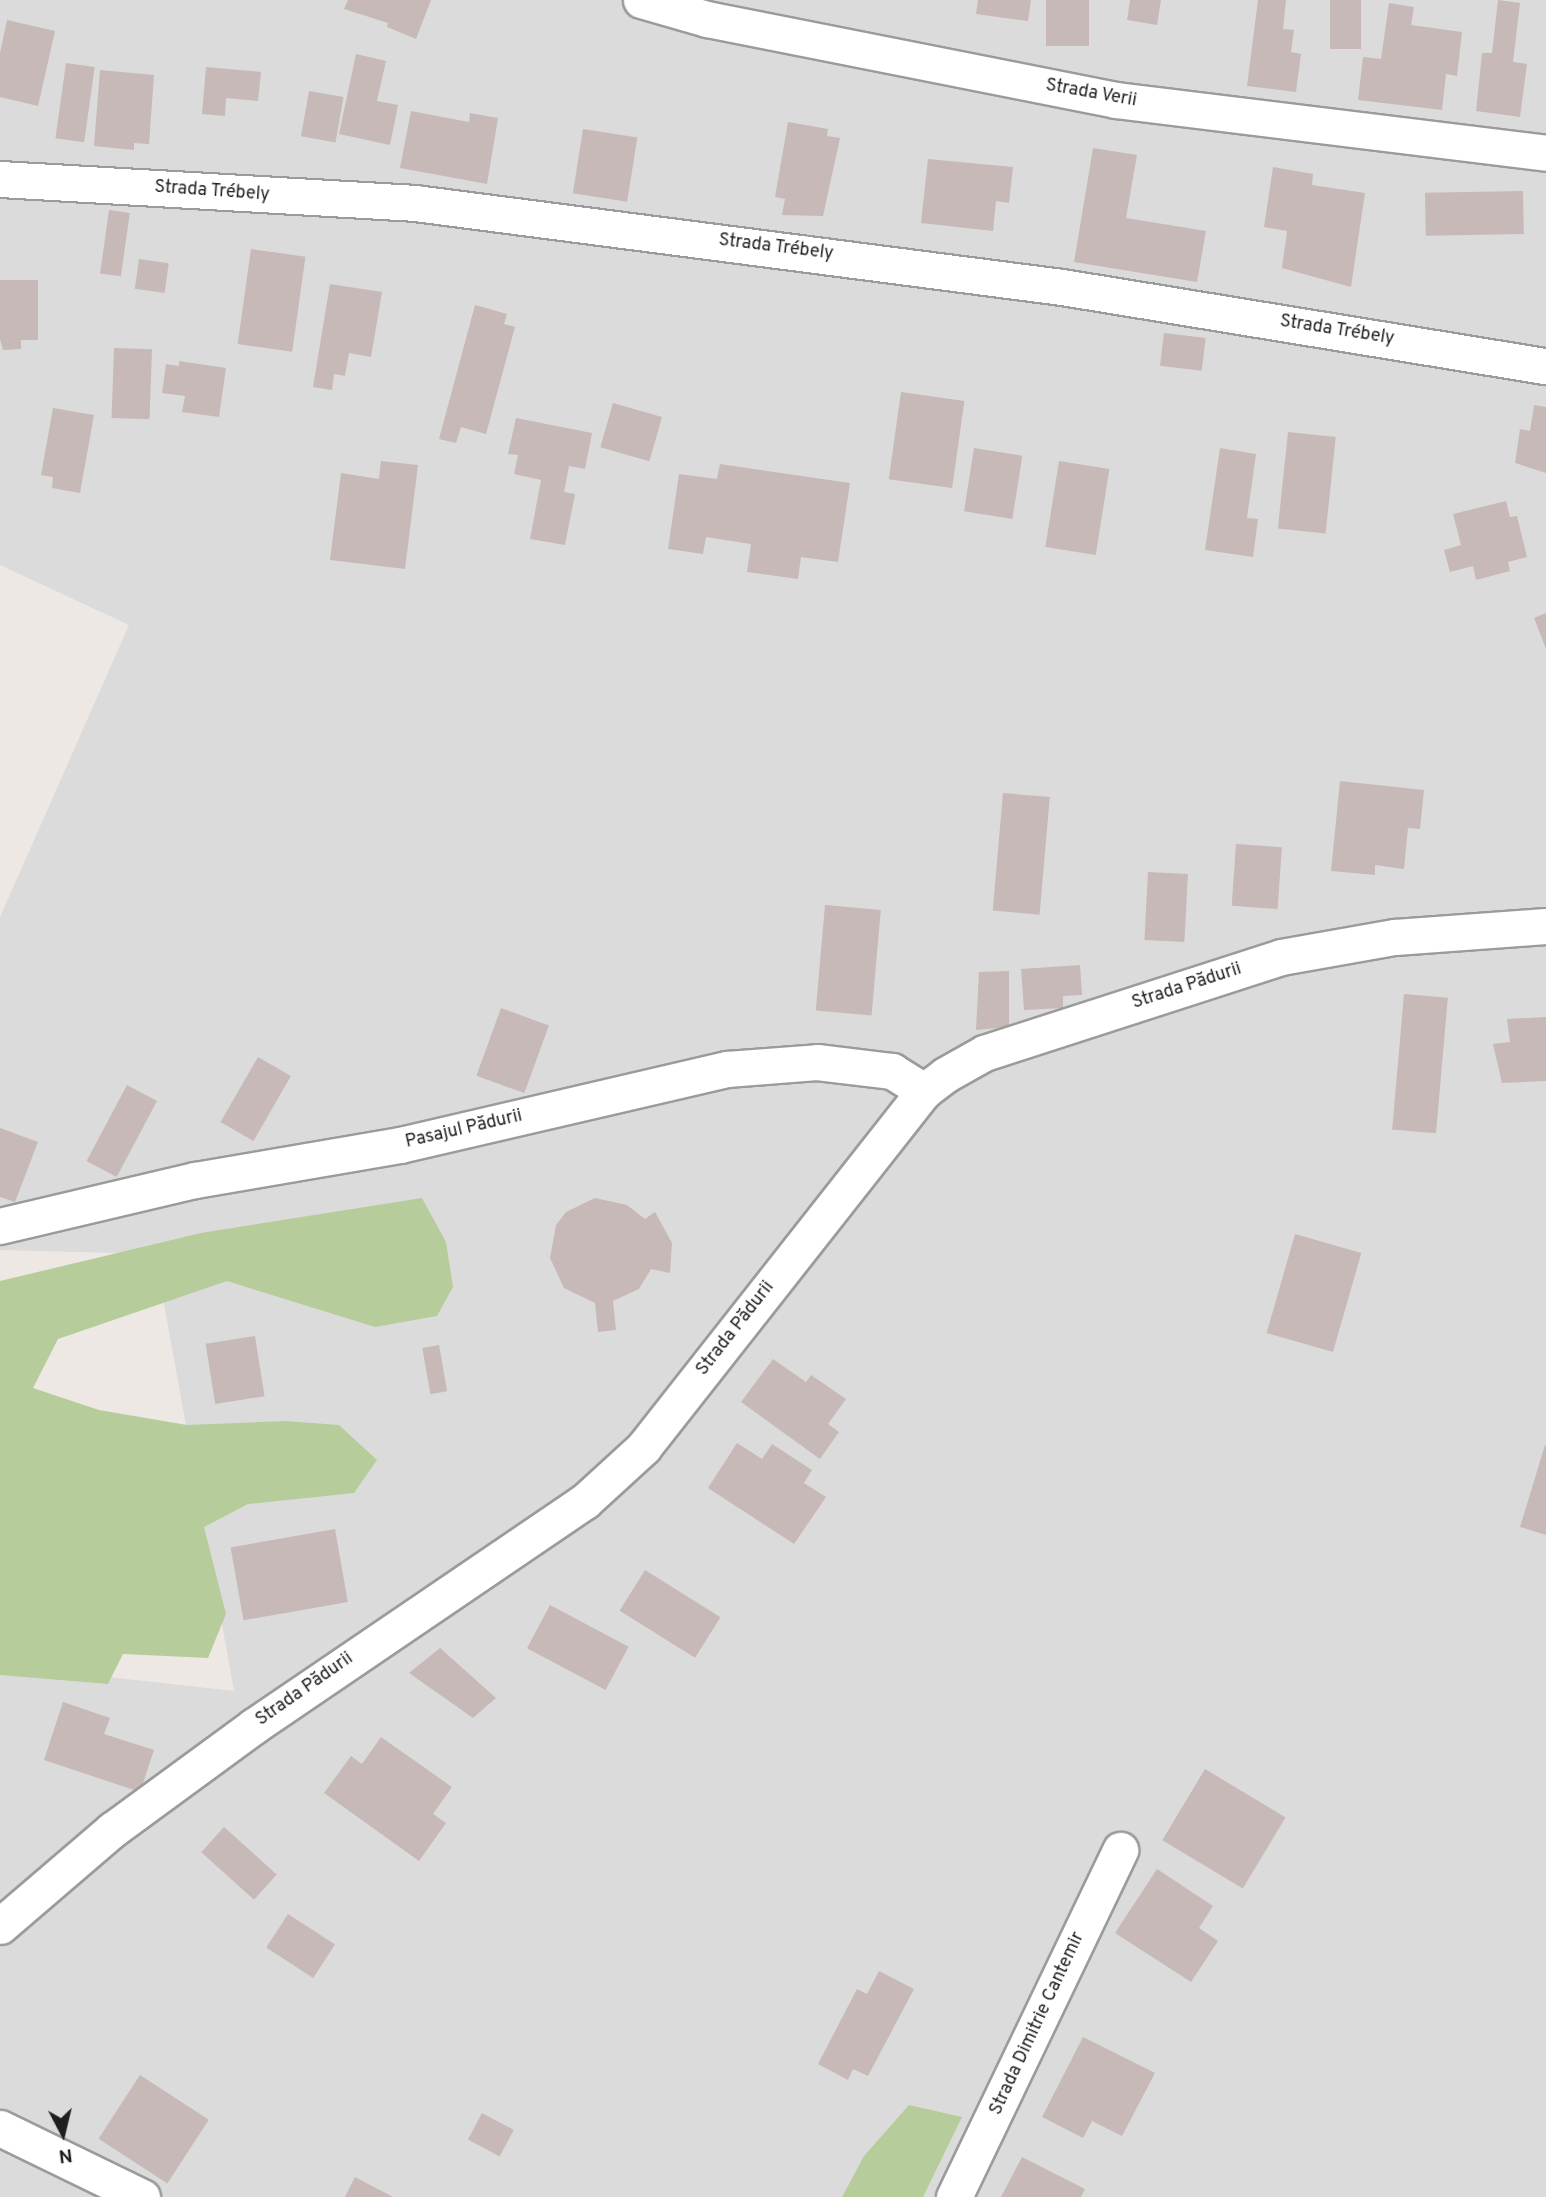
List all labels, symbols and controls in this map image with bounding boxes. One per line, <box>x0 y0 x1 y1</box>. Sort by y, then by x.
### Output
street label: Strada Verii <box>1043 75 1139 113</box>
street label: Strada Trébely <box>153 177 271 207</box>
street label: Strada Trébely <box>717 230 835 266</box>
street label: Strada Trébely <box>1278 311 1396 351</box>
street label: Strada Pădurii <box>1130 959 1244 1015</box>
street label: Pasajul Pădurii <box>403 1106 525 1154</box>
street label: Strada Pădurii <box>692 1277 780 1381</box>
street label: Strada Pădurii <box>252 1649 358 1731</box>
street label: Strada Dimitrie Cantemir <box>986 1929 1090 2119</box>
north arrow <box>28 2099 98 2169</box>
text: N <box>57 2142 74 2168</box>

